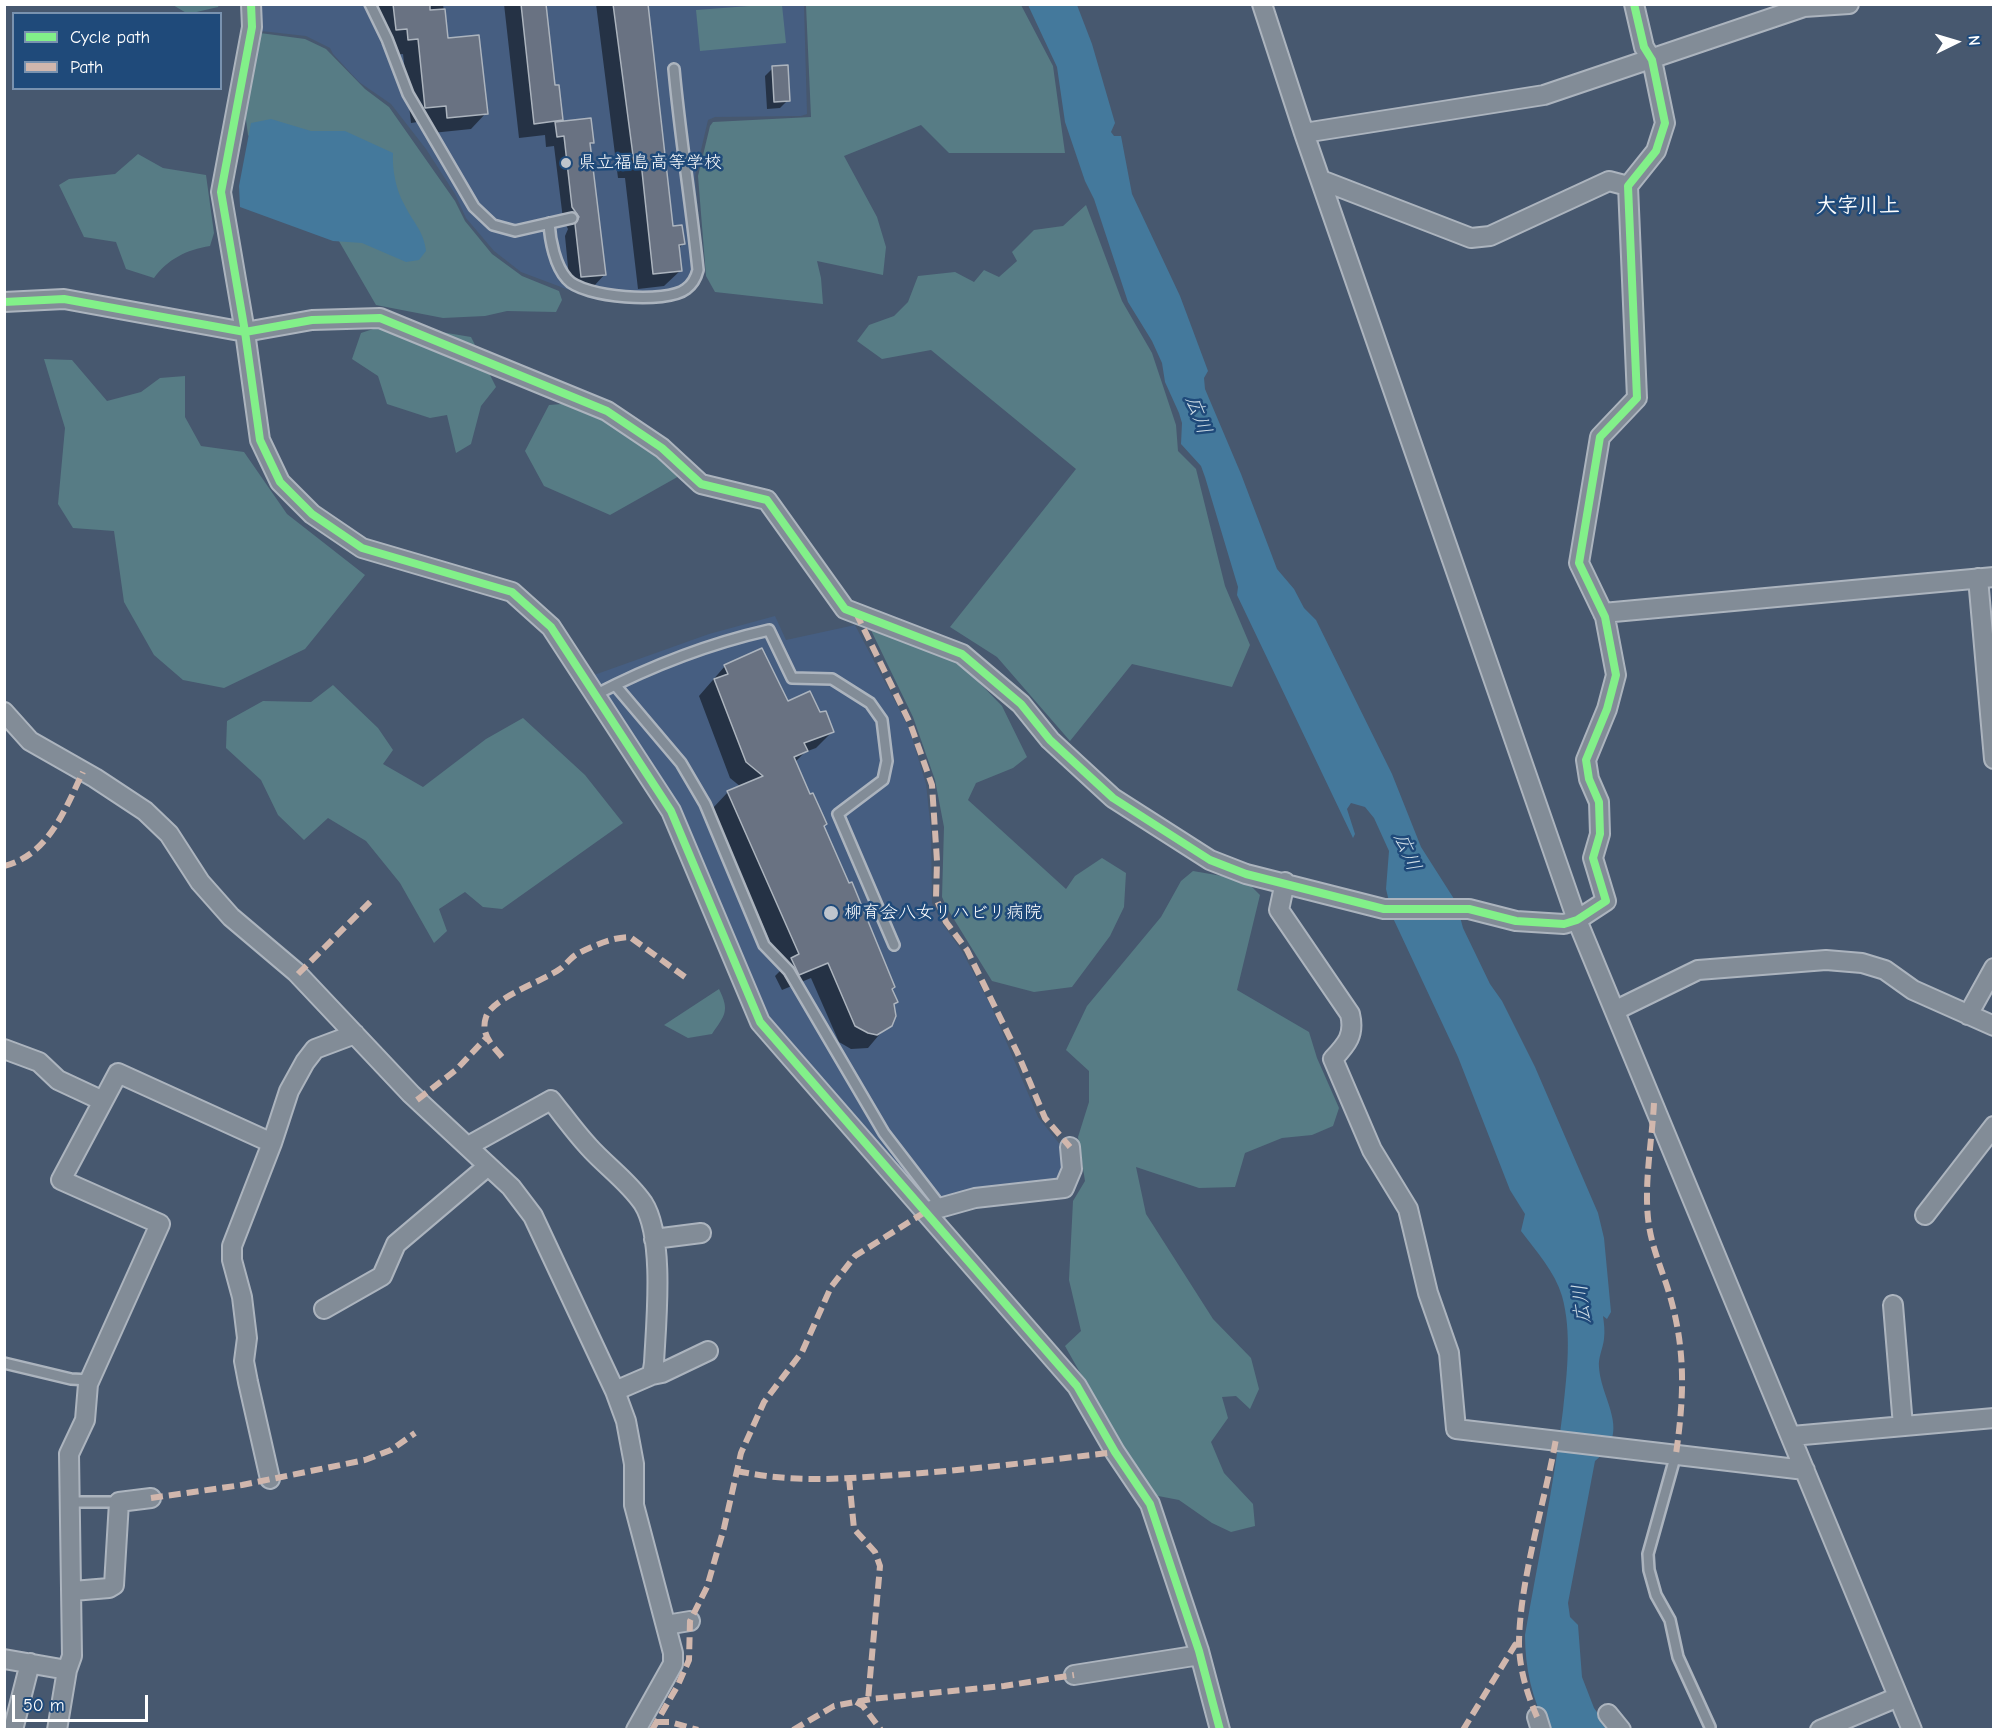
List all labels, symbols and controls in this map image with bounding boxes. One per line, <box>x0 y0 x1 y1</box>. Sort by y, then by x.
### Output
legend <box>12 12 222 90</box>
north arrow <box>1926 12 1986 72</box>
text: Cycle path <box>70 27 150 48</box>
text: N <box>1965 34 1983 46</box>
text: Path <box>70 57 103 78</box>
place label: 県立福島高等学校 <box>578 152 722 174</box>
marker: 県立福島高等学校 <box>559 156 573 170</box>
district label: 大字川上 <box>1816 193 1900 219</box>
water label: 広川 <box>1180 392 1216 438</box>
water label: 広川 <box>1388 829 1426 875</box>
place label: 柳育会八女リハビリ病院 <box>844 902 1042 924</box>
marker: 柳育会八女リハビリ病院 <box>822 904 840 922</box>
water label: 広川 <box>1568 1283 1596 1325</box>
scale bar <box>15 1683 152 1721</box>
text: 50 m <box>23 1695 65 1716</box>

